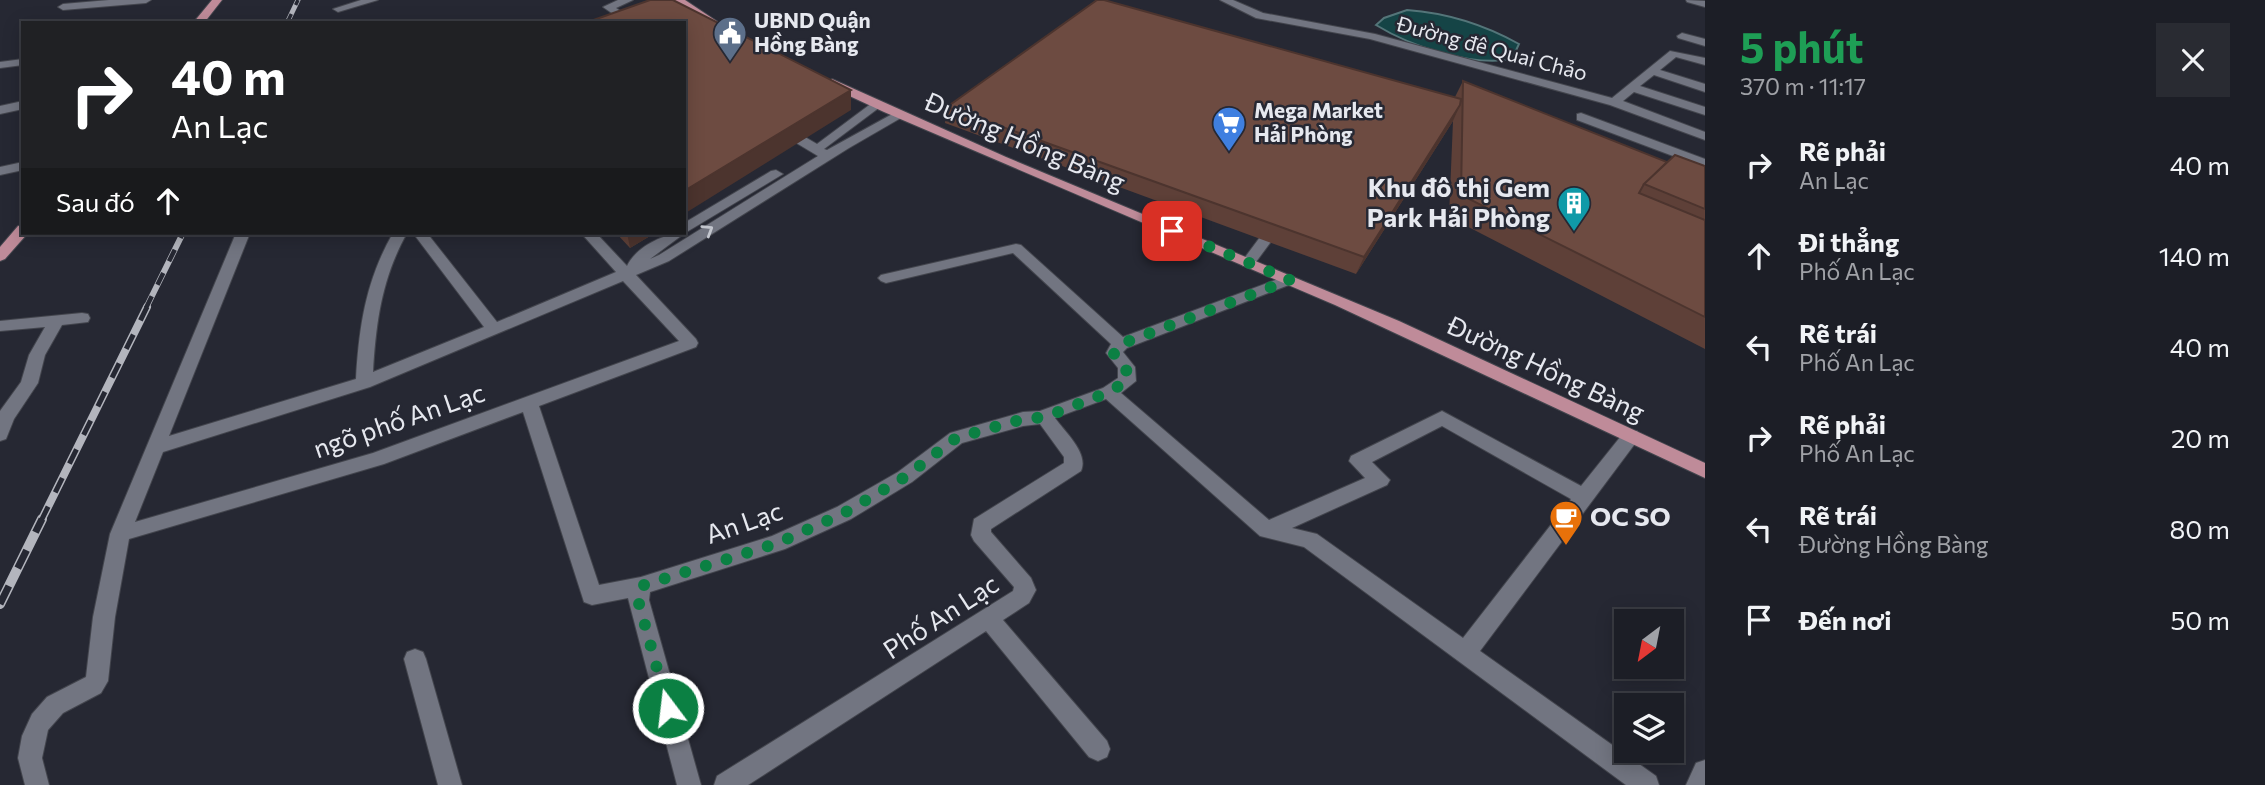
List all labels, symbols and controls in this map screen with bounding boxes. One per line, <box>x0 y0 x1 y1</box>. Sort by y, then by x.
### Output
place label: UBND Quận Hồng Bàng <box>754 7 871 56</box>
street label: Đường đê Quai Chảo <box>1394 10 1590 85</box>
public building icon: UBND Quận Hồng Bàng <box>711 14 749 63</box>
text: 5 phút <box>1740 20 1863 72</box>
button: close <box>2156 23 2230 97</box>
text: 40 m <box>171 45 286 105</box>
icon: right <box>56 49 147 140</box>
text: 370 m · 11:17 <box>1740 72 1866 100</box>
street label: Đường Hồng Bàng <box>920 84 1130 197</box>
place label: Mega Market Hải Phòng <box>1254 97 1383 146</box>
supermarket icon: Mega Market Hải Phòng <box>1210 104 1248 153</box>
text: An Lạc <box>171 105 268 145</box>
text: Rẽ phải <box>1799 135 1886 166</box>
icon: right <box>1740 146 1778 184</box>
text: 40 m <box>2170 149 2230 180</box>
text: An Lạc <box>1799 166 1869 194</box>
place label: Khu đô thị Gem Park Hải Phòng <box>1367 171 1550 232</box>
icon: ahead <box>149 182 187 220</box>
building icon: Khu đô thị Gem Park Hải Phòng <box>1555 184 1593 233</box>
text: Sau đó <box>56 186 135 217</box>
pin <box>1142 201 1202 261</box>
icon: arrive <box>1153 212 1191 250</box>
one-way arrow <box>700 226 713 239</box>
text: Đi thẳng <box>1799 226 1899 257</box>
icon: ahead <box>1740 237 1778 275</box>
text: 140 m <box>2159 240 2230 271</box>
text: Phố An Lạc <box>1799 257 1915 285</box>
street label: Đường Hồng Bàng <box>1442 308 1650 427</box>
text: Rẽ trái <box>1799 317 1877 348</box>
icon: left <box>1740 328 1778 366</box>
text: 40 m <box>2170 331 2230 362</box>
text: Phố An Lạc <box>1799 348 1915 376</box>
street label: ngõ phố An Lạc <box>309 376 488 463</box>
text: Rẽ phải <box>1799 408 1886 439</box>
icon: right <box>1740 419 1778 457</box>
text: 20 m <box>2171 422 2230 453</box>
text: Phố An Lạc <box>1799 439 1915 467</box>
street label: An Lạc <box>701 494 786 549</box>
cafe icon: OC SO <box>1547 498 1585 547</box>
text: Rẽ trái <box>1799 499 1877 530</box>
place label: OC SO <box>1590 500 1671 531</box>
icon: left <box>1740 510 1778 548</box>
text: 80 m <box>2170 513 2230 544</box>
text: Đường Hồng Bàng <box>1799 530 1989 558</box>
street label: Phố An Lạc <box>877 567 1003 664</box>
icon: arrive <box>1740 601 1778 639</box>
text: Đến nơi <box>1799 604 1892 635</box>
text: 50 m <box>2170 604 2230 635</box>
north arrow <box>1614 609 1684 679</box>
map controls <box>1614 609 1684 763</box>
position arrow <box>631 671 705 745</box>
button: layers <box>1614 693 1684 763</box>

